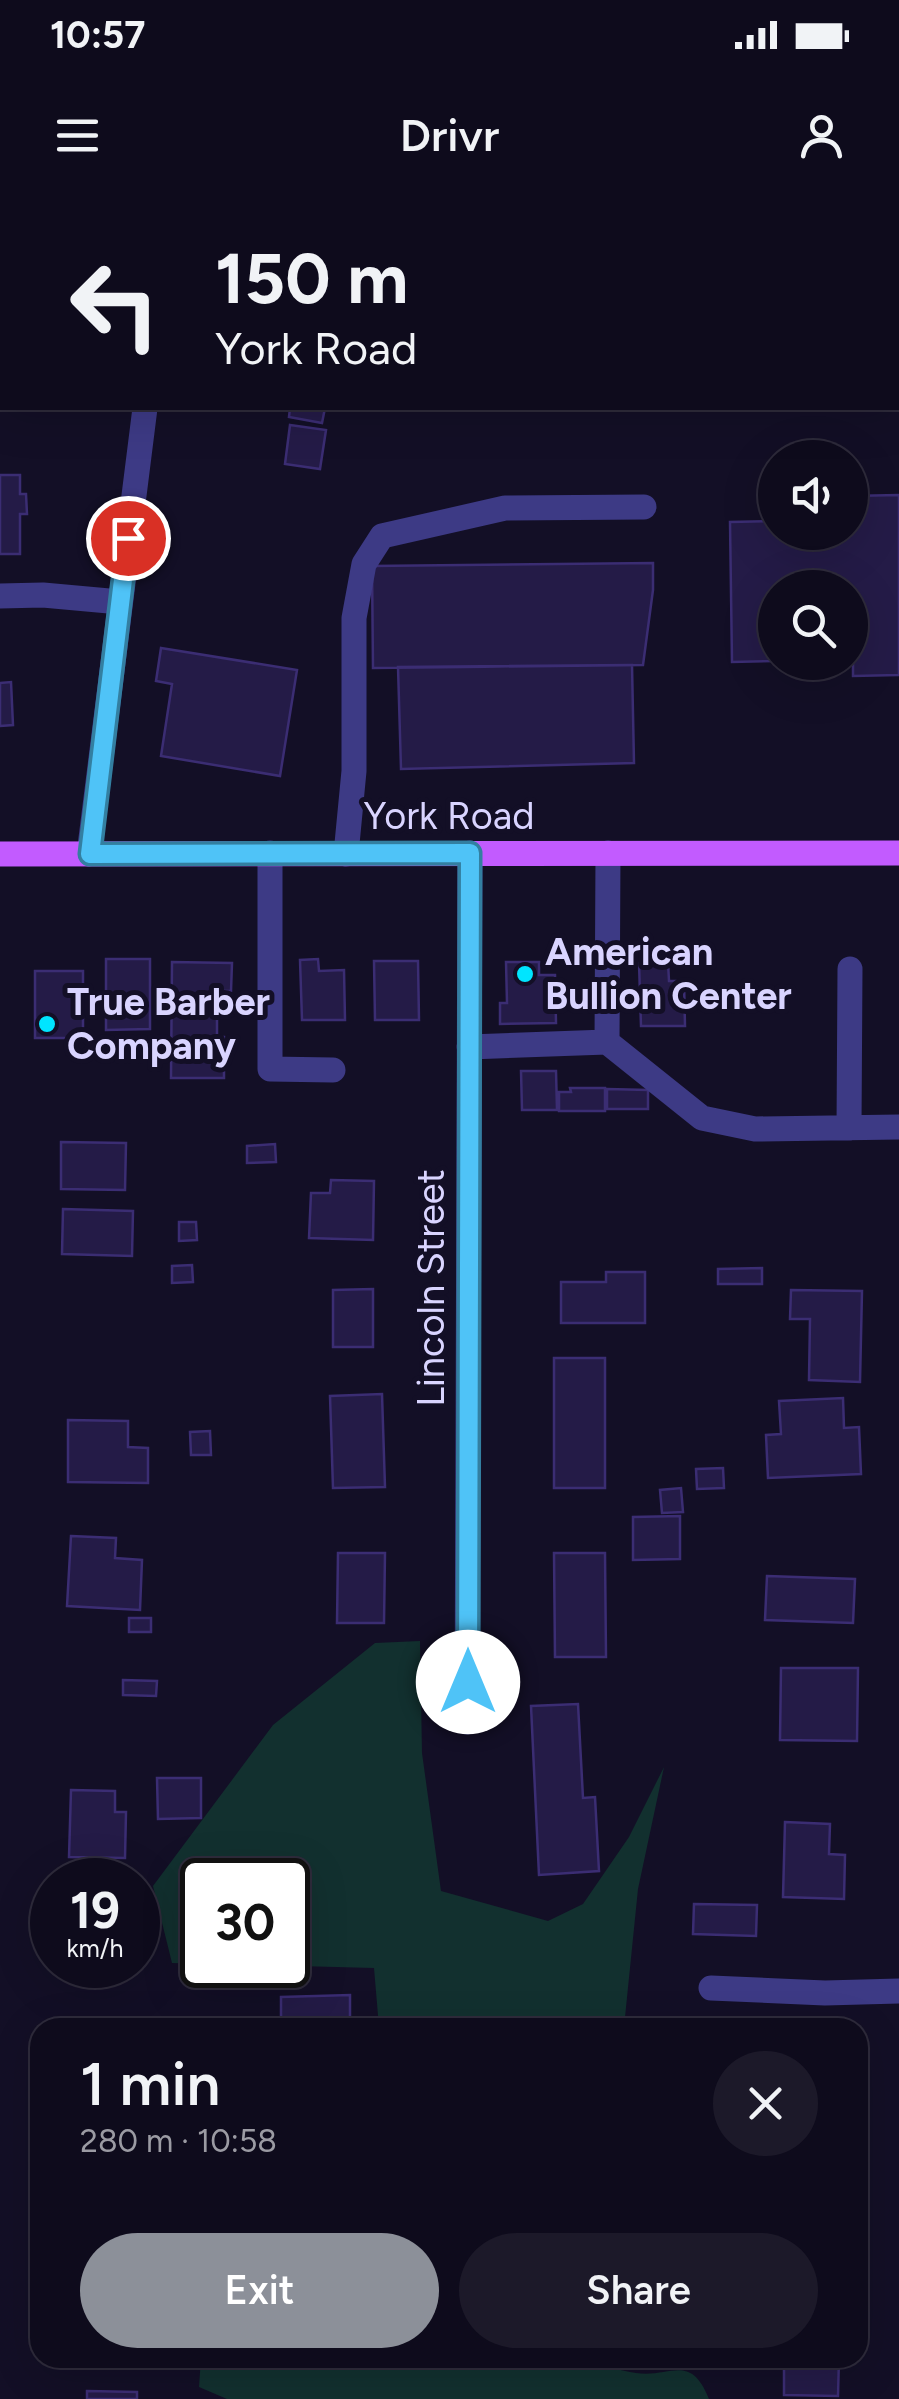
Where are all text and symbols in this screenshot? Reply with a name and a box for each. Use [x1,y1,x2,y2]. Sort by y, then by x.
text: 10:57 [50,12,145,58]
icon: menu [50,108,105,163]
text: Drivr [400,108,499,162]
icon: person [794,108,849,163]
text: 150 m [215,236,408,321]
icon: left [50,240,180,370]
text: York Road [215,321,417,375]
map controls [758,440,868,680]
button: sound [758,440,868,550]
pin [86,496,171,581]
icon: arrive [101,511,156,566]
button: search [758,570,868,680]
street label: York Road [364,793,534,839]
place label: American Bullion Center [545,929,792,1019]
marker: American Bullion Center [514,963,536,985]
place label: True Barber Company [67,979,270,1069]
marker: True Barber Company [36,1013,58,1035]
street label: Lincoln Street [408,1169,454,1407]
position arrow [416,1630,520,1734]
speed limit sign: 30 [180,1858,310,1988]
text: 19 [70,1880,120,1941]
text: km/h [66,1933,124,1963]
text: 1 min [80,2048,220,2120]
button: close [713,2051,818,2156]
text: 280 m · 10:58 [80,2122,277,2160]
button: Exit [80,2233,439,2348]
button: Share [459,2233,818,2348]

